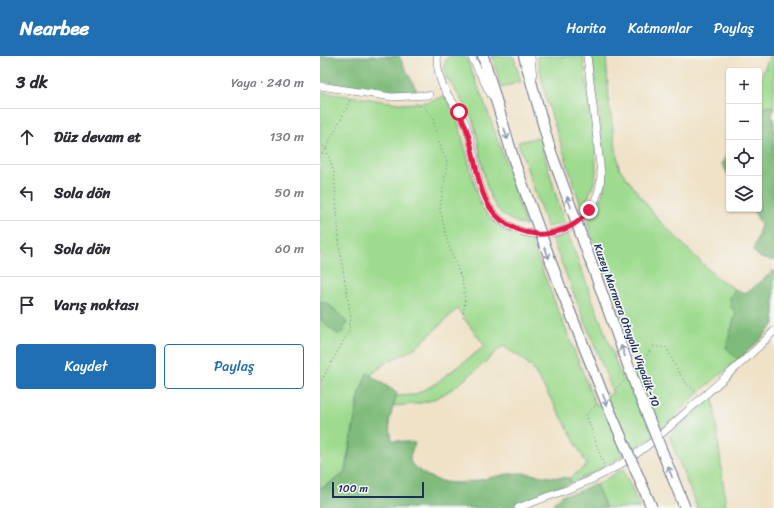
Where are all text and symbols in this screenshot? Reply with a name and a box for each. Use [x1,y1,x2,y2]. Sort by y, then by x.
text: Nearbee [20,12,89,45]
text: Harita [566,16,606,41]
text: Katmanlar [628,16,692,41]
text: Paylaş [714,16,754,41]
text: 3 dk [16,67,48,97]
map controls [726,68,762,212]
button: + [726,68,762,104]
text: Yaya · 240 m [231,71,304,94]
route start [450,103,468,121]
button: − [726,104,762,140]
text: Düz devam et [54,124,141,150]
text: 130 m [270,125,304,148]
icon: ahead [16,126,38,148]
one-way arrow [503,127,510,140]
button: locate [726,140,762,176]
button: layers [726,176,762,212]
text: Sola dön [54,180,110,206]
text: 50 m [274,181,304,204]
icon: left [16,182,38,204]
one-way arrow [564,197,572,209]
route end [580,201,598,219]
text: Sola dön [54,236,110,262]
text: 60 m [275,237,304,260]
icon: left [16,238,38,260]
street label: Kuzey Marmara Otoyolu Viyadük-10 [588,241,665,410]
one-way arrow [544,247,552,259]
text: Varış noktası [54,292,139,318]
icon: arrive [16,294,38,316]
button: Kaydet [16,344,156,389]
button: Paylaş [164,344,304,389]
one-way arrow [618,345,626,357]
one-way arrow [602,394,610,406]
one-way arrow [666,466,674,478]
text: 100 m [338,479,368,498]
scale bar [332,480,424,499]

